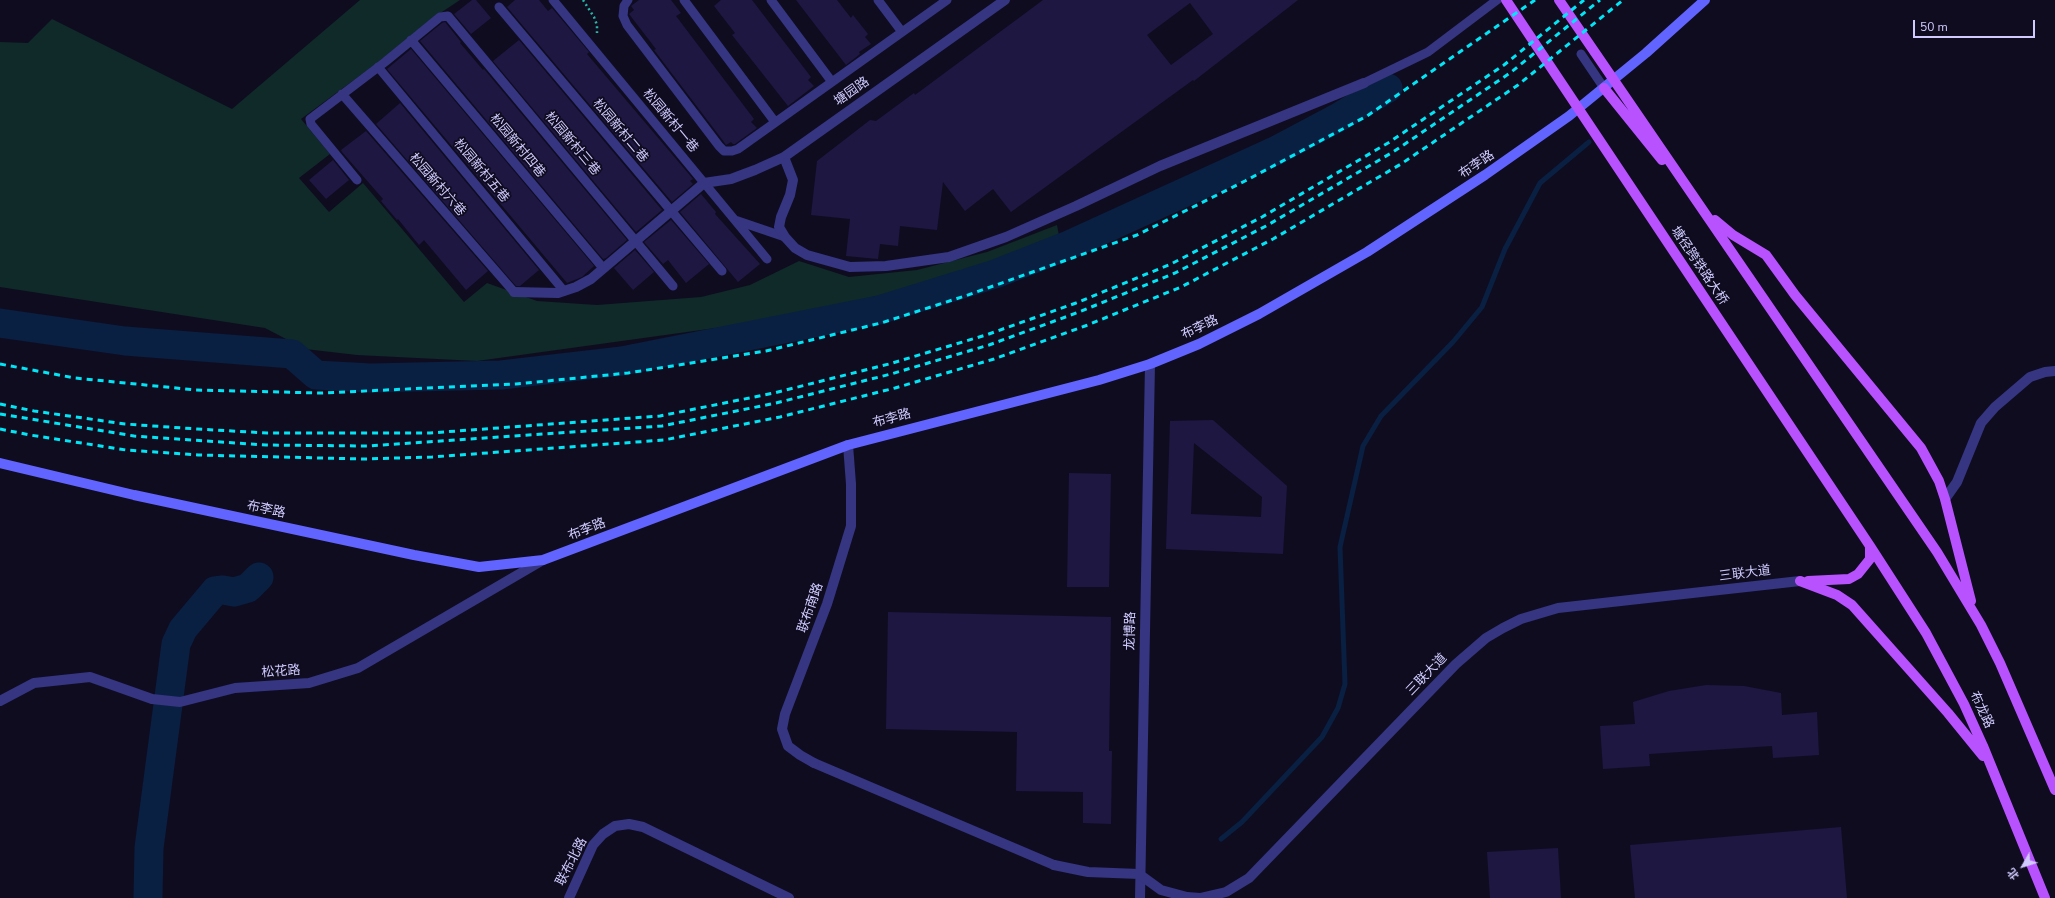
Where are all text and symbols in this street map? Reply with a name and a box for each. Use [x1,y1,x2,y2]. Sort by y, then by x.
scale bar [1915,12,2037,38]
text: 50 m [1920,19,1948,35]
street label: 塘园路 [832,74,872,110]
street label: 松园新村一巷 [639,86,701,156]
street label: 松园新村二巷 [589,96,651,166]
street label: 松园新村三巷 [541,109,603,179]
street label: 松园新村四巷 [486,111,548,181]
street label: 松园新村五巷 [450,136,512,206]
street label: 布李路 [1456,148,1498,182]
street label: 松园新村六巷 [406,150,468,220]
street label: 塘径跨铁路大桥 [1667,224,1731,308]
street label: 布李路 [1179,313,1221,343]
street label: 布李路 [871,406,913,432]
street label: 布李路 [245,498,287,522]
street label: 布李路 [566,516,608,544]
street label: 三联大道 [1718,563,1772,585]
street label: 联布南路 [795,581,827,635]
street label: 龙博路 [1123,611,1139,651]
street label: 三联大道 [1403,651,1451,699]
street label: 松花路 [261,663,301,681]
street label: 布龙路 [1966,689,1996,731]
street label: 联布北路 [553,835,591,889]
north arrow [2003,846,2043,886]
text: 北 [2004,865,2023,883]

